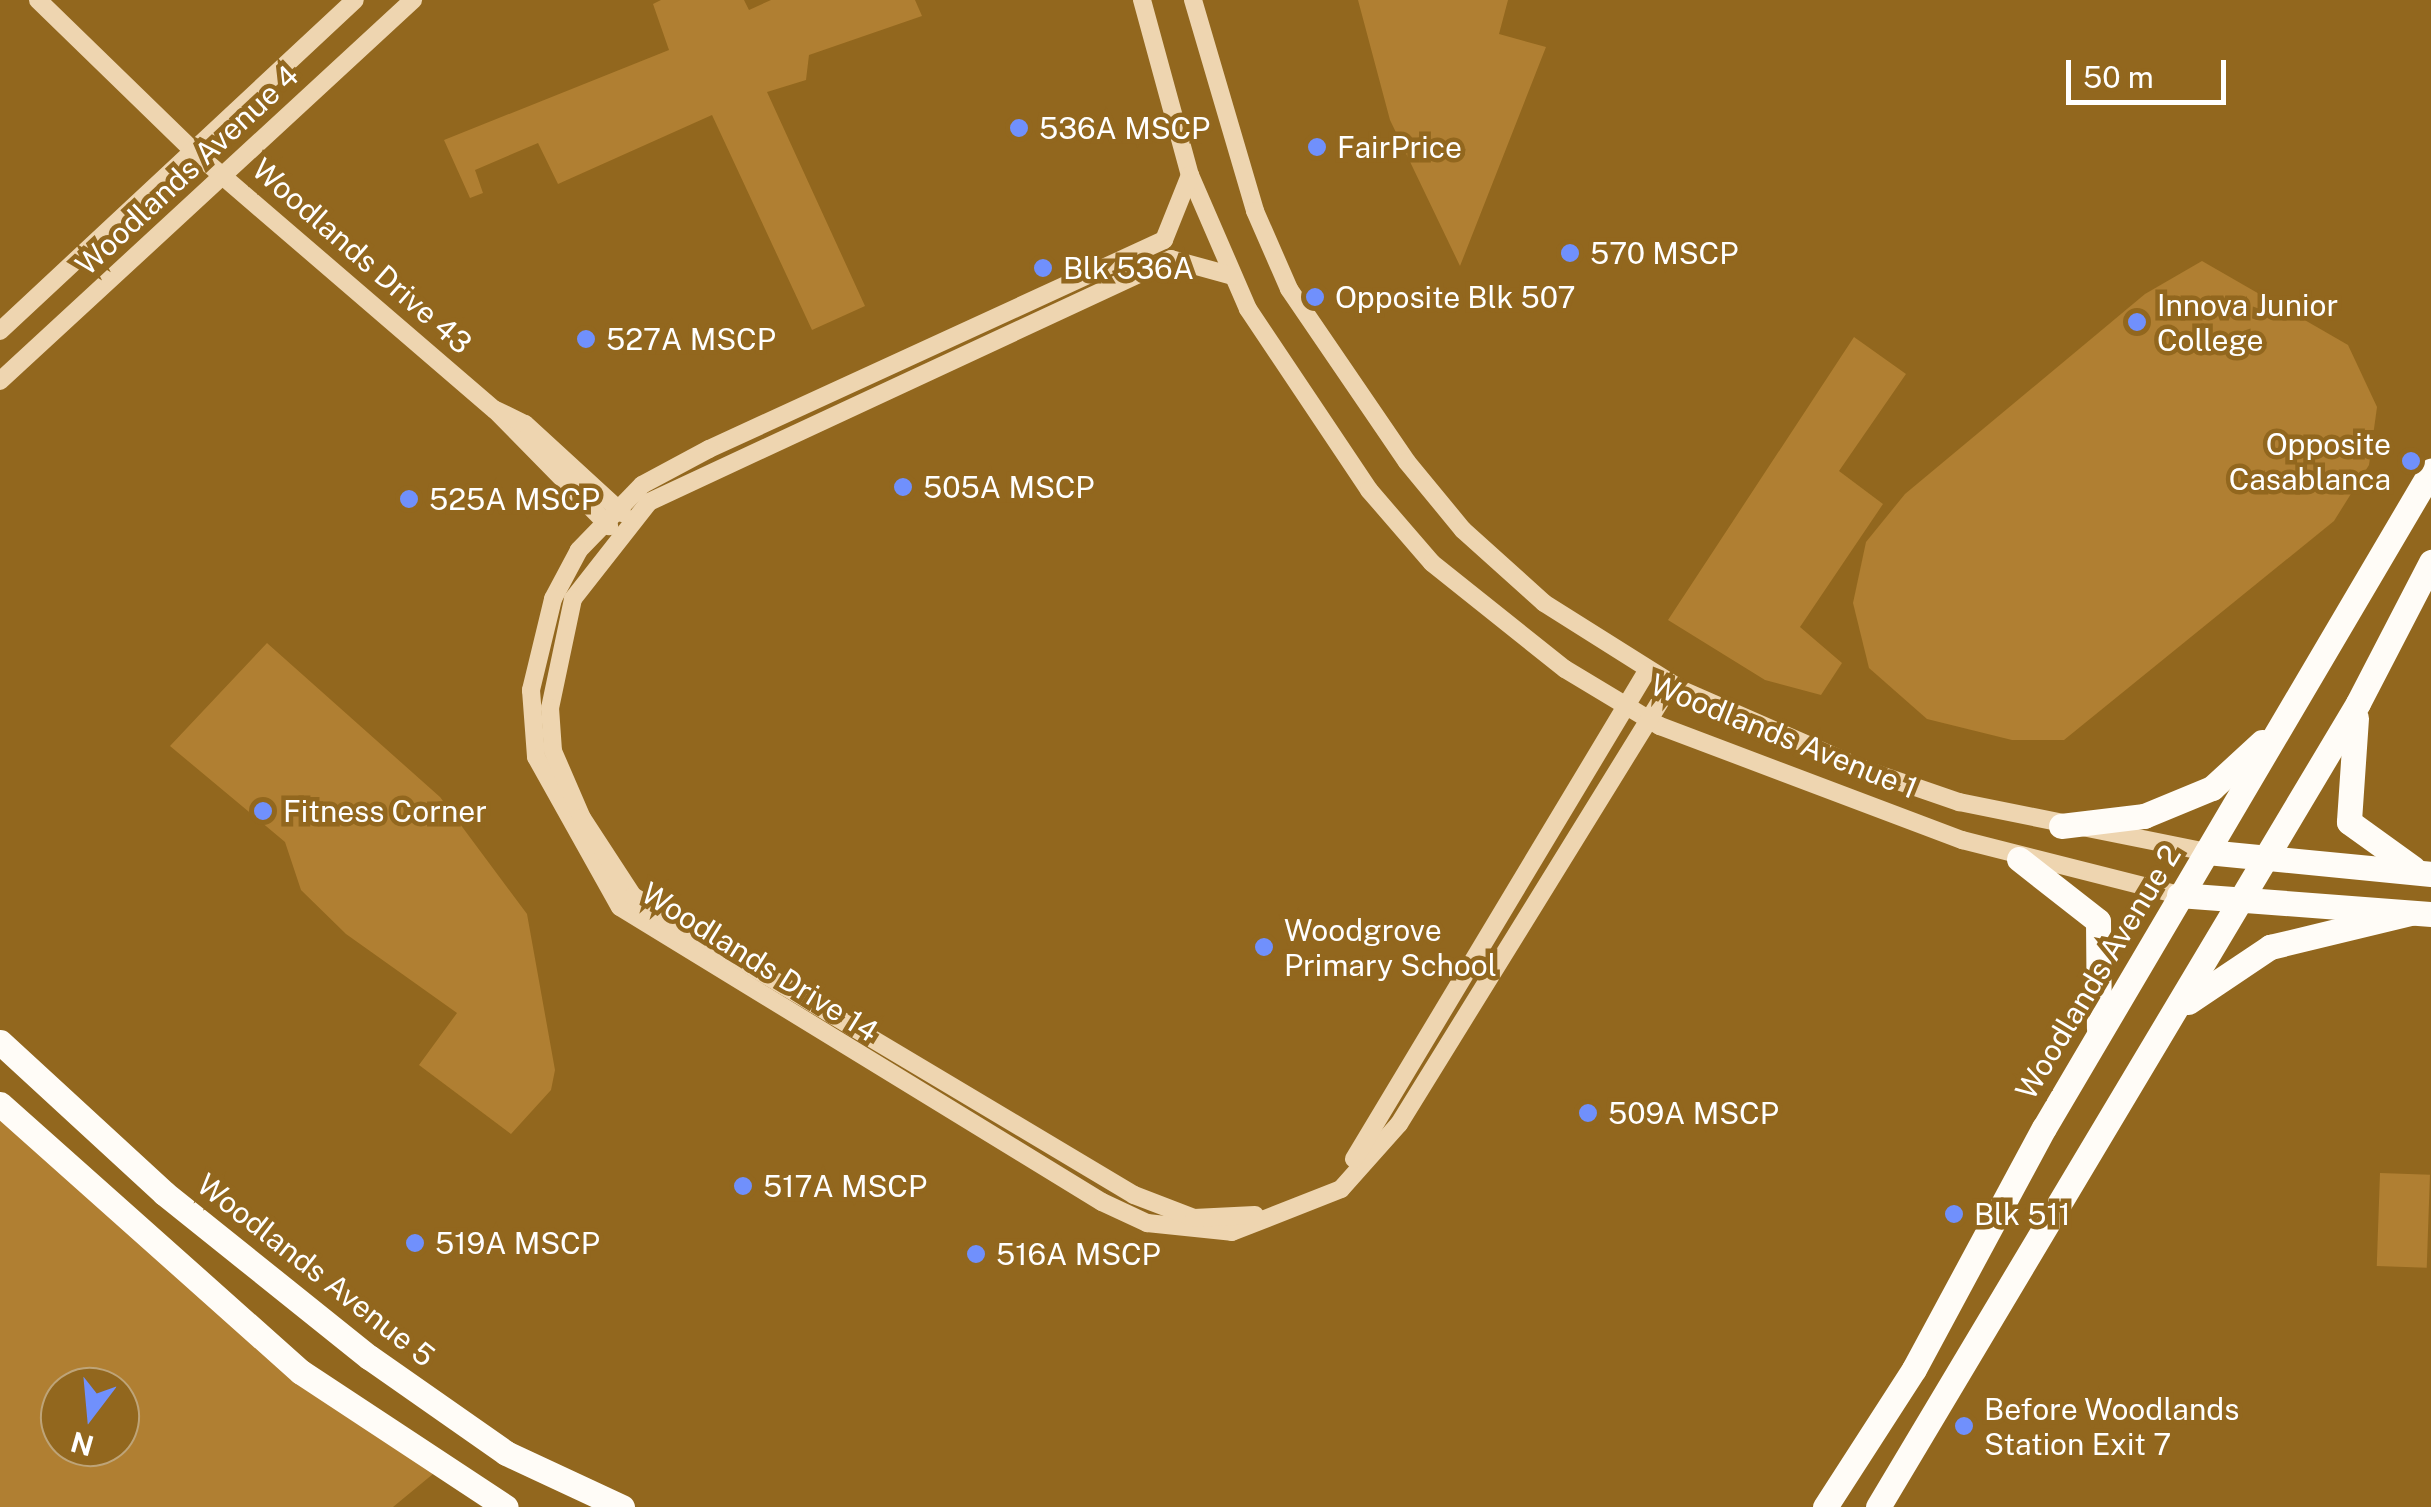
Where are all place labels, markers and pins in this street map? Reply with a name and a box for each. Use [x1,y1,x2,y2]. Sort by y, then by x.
place label: 536A MSCP [1039,110,1210,146]
marker: 536A MSCP [1008,117,1030,139]
place label: FairPrice [1337,129,1462,165]
marker: FairPrice [1306,136,1328,158]
place label: 570 MSCP [1590,235,1738,271]
marker: 570 MSCP [1559,242,1581,264]
place label: Blk 536A [1063,250,1194,286]
marker: Blk 536A [1032,257,1054,279]
place label: Opposite Blk 507 [1335,279,1576,315]
marker: Opposite Blk 507 [1304,286,1326,308]
place label: Innova Junior College [2157,287,2338,358]
marker: Innova Junior College [2126,311,2148,333]
place label: 527A MSCP [606,321,776,357]
marker: 527A MSCP [575,328,597,350]
place label: Opposite Casablanca [2229,426,2391,496]
marker: Opposite Casablanca [2400,450,2422,472]
place label: 505A MSCP [923,469,1094,505]
marker: 505A MSCP [892,476,914,498]
place label: 525A MSCP [429,481,600,517]
marker: 525A MSCP [398,488,420,510]
place label: Fitness Corner [283,793,487,829]
marker: Fitness Corner [252,800,274,822]
place label: Woodgrove Primary School [1284,912,1497,982]
marker: Woodgrove Primary School [1253,936,1275,958]
place label: 509A MSCP [1608,1095,1779,1131]
marker: 509A MSCP [1577,1102,1599,1124]
place label: 517A MSCP [763,1168,927,1204]
marker: 517A MSCP [732,1175,754,1197]
place label: Blk 511 [1974,1196,2071,1232]
marker: Blk 511 [1943,1203,1965,1225]
place label: 519A MSCP [435,1225,600,1261]
marker: 519A MSCP [404,1232,426,1254]
place label: 516A MSCP [996,1236,1161,1272]
marker: 516A MSCP [965,1243,987,1265]
place label: Before Woodlands Station Exit 7 [1984,1391,2240,1462]
marker: Before Woodlands Station Exit 7 [1953,1415,1975,1437]

